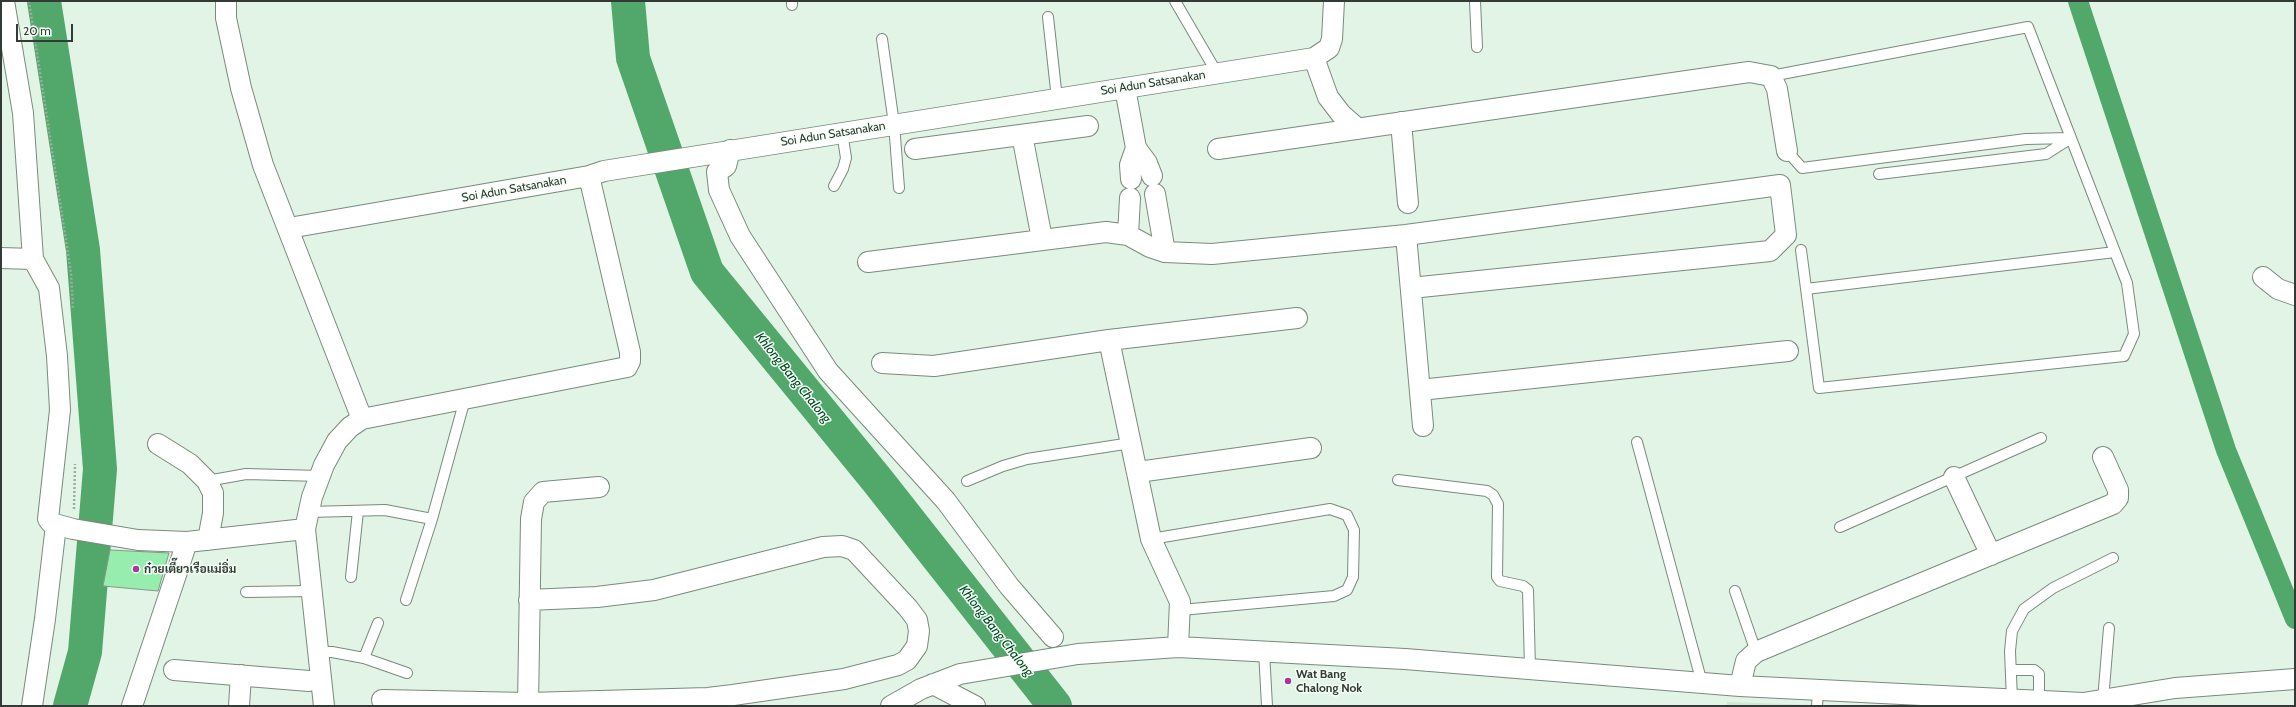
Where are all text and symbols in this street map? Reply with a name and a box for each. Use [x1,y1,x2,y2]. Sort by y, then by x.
scale bar [18,16,75,42]
text: 20 m [23,23,51,38]
street label: Soi Adun Satsanakan [1099,68,1207,98]
street label: Soi Adun Satsanakan [779,119,887,149]
street label: Soi Adun Satsanakan [460,173,568,205]
water label: Khlong Bang Chalong [752,330,834,426]
place label: ก๋วยเตี๊ยวเรือแม่อิ่ม [144,562,236,576]
marker: ก๋วยเตี๊ยวเรือแม่อิ่ม [131,564,141,574]
water label: Khlong Bang Chalong [956,582,1036,680]
place label: Wat Bang Chalong Nok [1296,667,1362,695]
marker: Wat Bang Chalong Nok [1283,676,1293,686]

